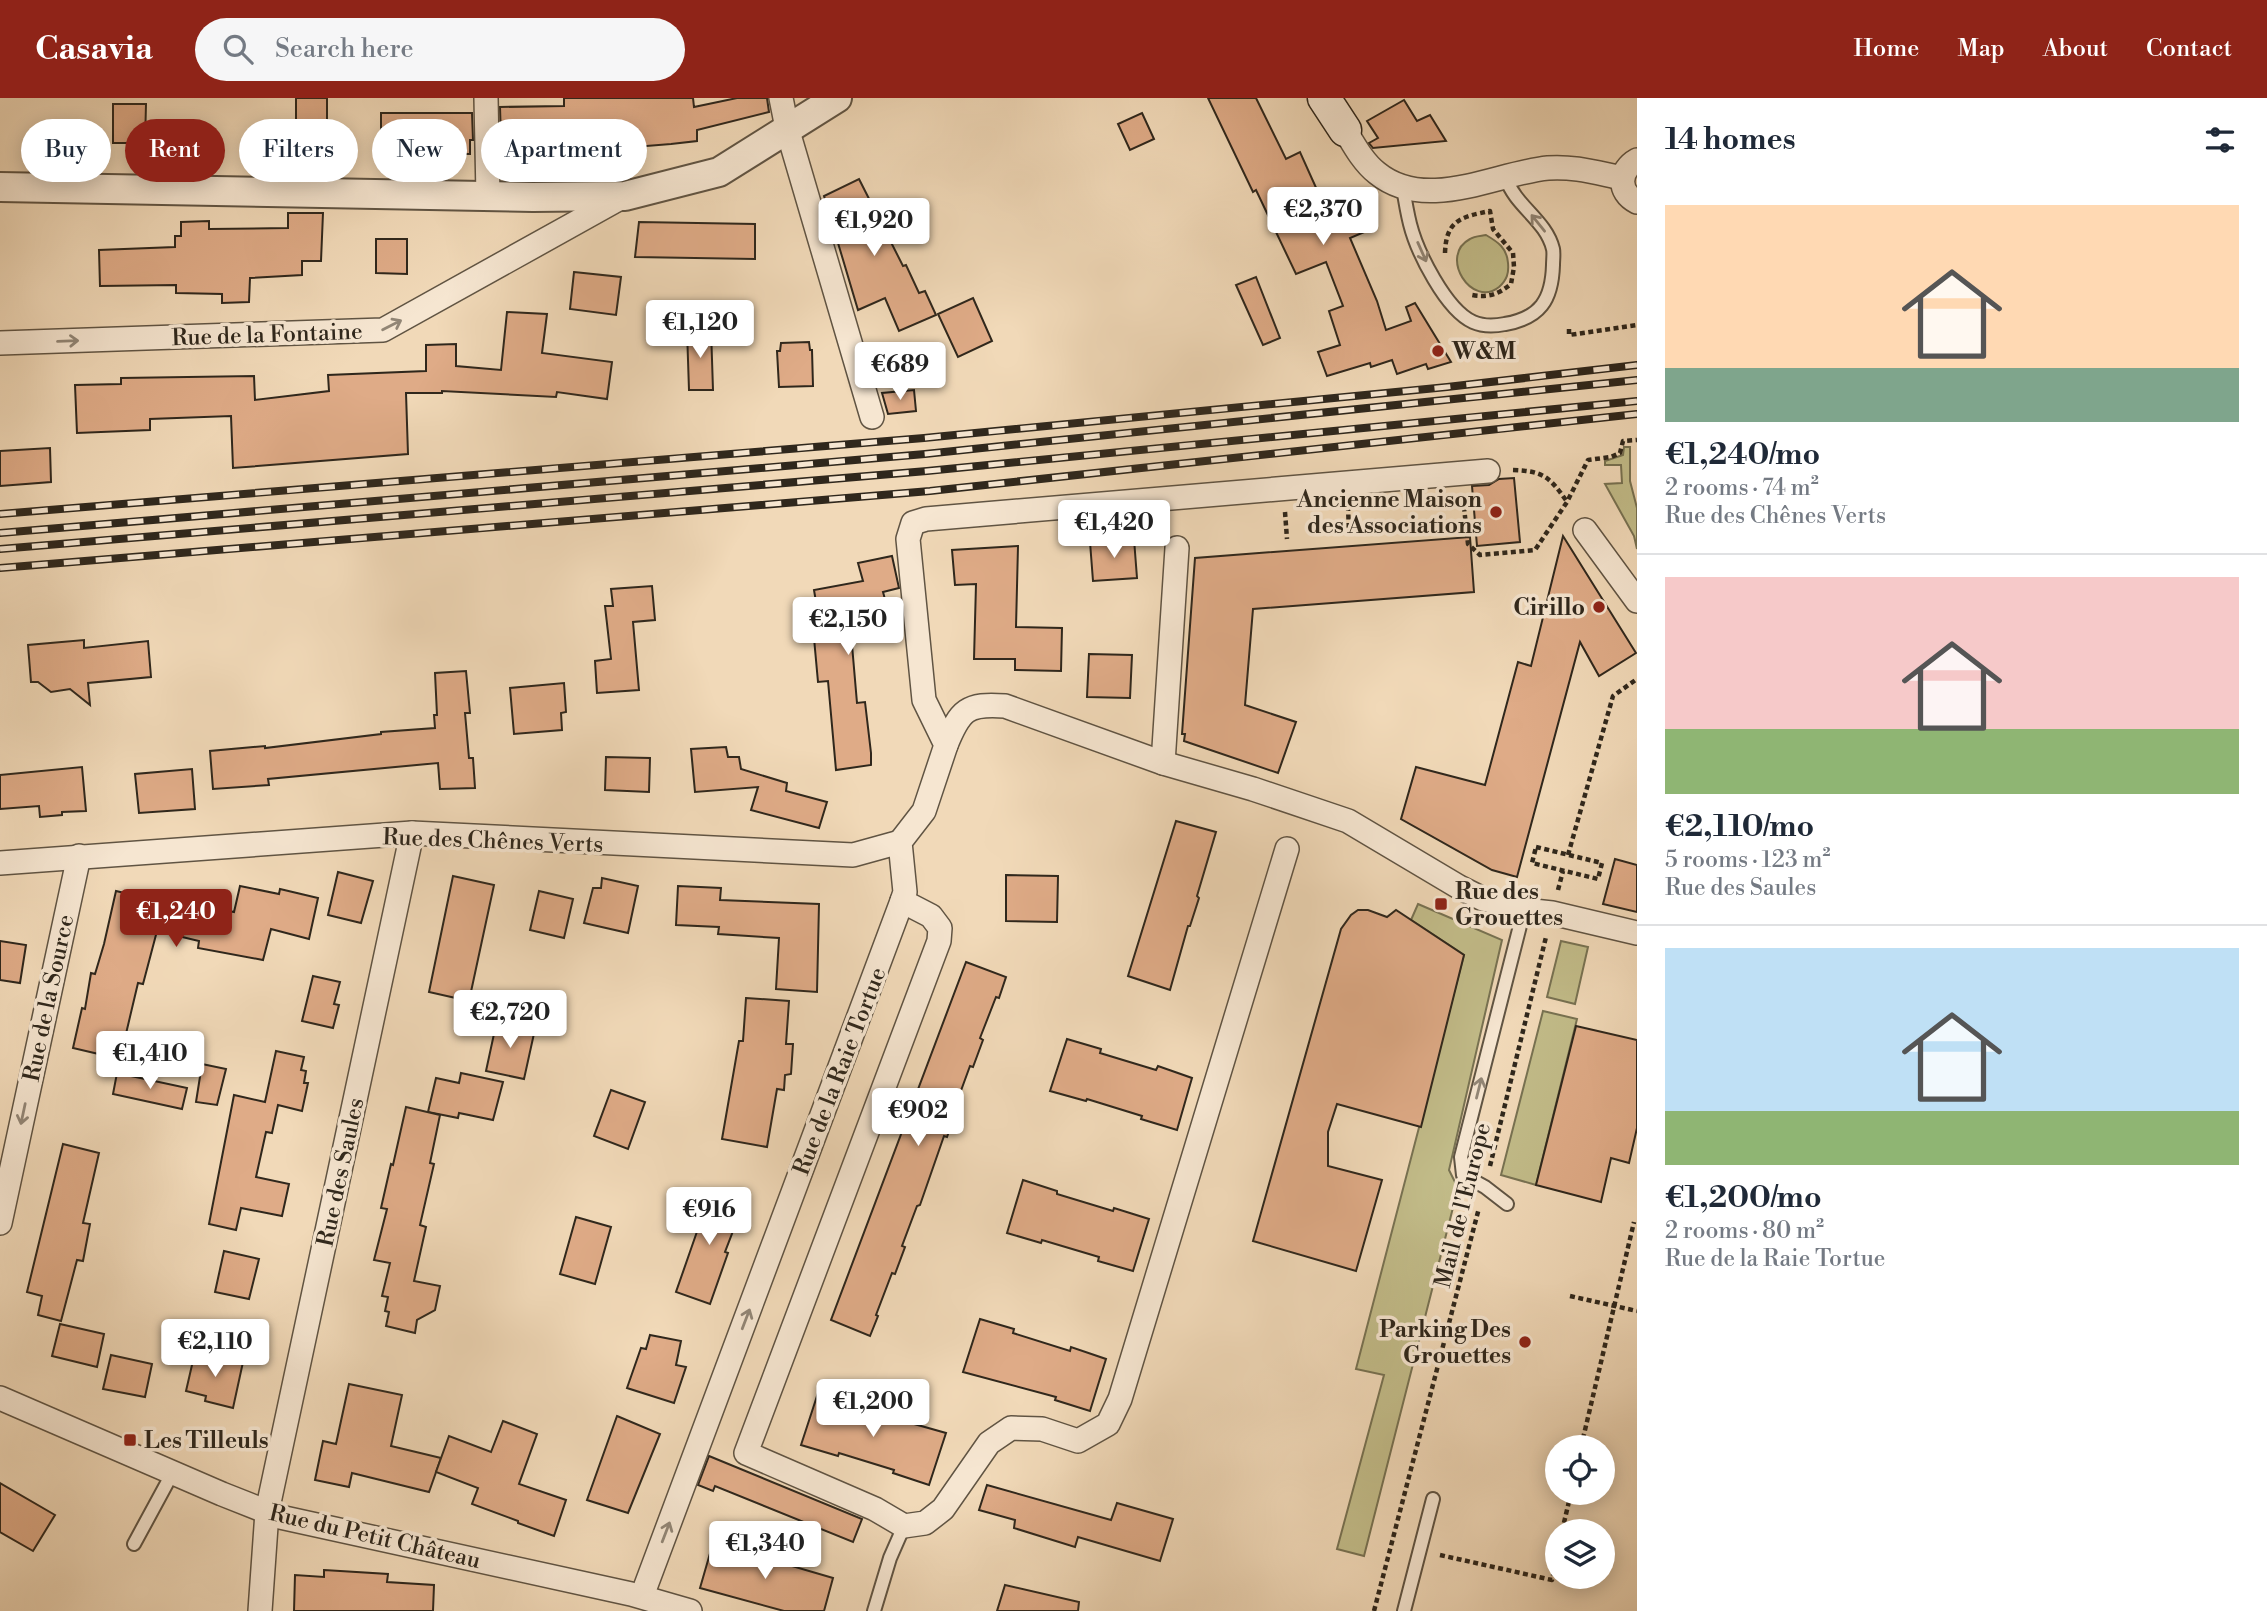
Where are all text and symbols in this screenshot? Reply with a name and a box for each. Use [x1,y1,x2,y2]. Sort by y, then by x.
search box [195,18,685,81]
text: Casavia [35,29,153,70]
icon: search [219,30,257,68]
text: Search here [275,33,414,65]
text: Home [1854,34,1919,64]
text: Map [1957,34,2005,64]
text: About [2043,34,2108,64]
text: Contact [2146,34,2232,64]
chip: Buy [21,119,111,182]
chip: Rent [125,119,225,182]
chip: Filters [239,119,358,182]
chip: New [372,119,467,182]
chip: Apartment [481,119,647,182]
text: 14 homes [1665,121,1796,159]
icon: filters [2201,121,2239,159]
pin: €2,370 [1266,188,1380,247]
text: €2,370 [1283,196,1363,224]
pin: €1,920 [817,198,931,258]
text: €1,920 [835,207,913,235]
one-way arrow [1530,214,1546,232]
one-way arrow [1416,241,1429,263]
icon: home [1889,251,2015,377]
pin: €1,120 [643,300,757,360]
text: €1,120 [662,309,738,337]
one-way arrow [381,317,402,331]
street label: Rue de la Fontaine [171,318,363,352]
one-way arrow [56,334,79,347]
place label: W&M [1451,338,1516,366]
pin: €689 [859,342,941,402]
marker: W&M [1430,343,1446,359]
text: €689 [871,351,929,379]
text: €1,240/mo [1665,436,1820,474]
text: 2 rooms · 74 m² [1665,474,1819,502]
place label: Ancienne Maison des Associations [1296,486,1482,540]
pin: €1,420 [1057,500,1171,560]
text: Rue des Chênes Verts [1665,502,1886,530]
marker: Ancienne Maison des Associations [1488,504,1504,520]
text: €1,420 [1074,509,1154,537]
place label: Cirillo [1513,594,1585,622]
pin: €2,150 [791,598,905,657]
marker: Cirillo [1591,599,1607,615]
text: €2,150 [809,606,887,634]
icon: home [1889,623,2015,749]
text: €2,110/mo [1665,808,1814,846]
street label: Rue des Chênes Verts [382,823,604,859]
text: 5 rooms · 123 m² [1665,846,1831,874]
text: Rue des Saules [1665,874,1816,902]
place label: Rue des Grouettes [1455,878,1563,932]
pin: €1,240 [119,890,233,949]
marker: Rue des Grouettes [1433,896,1449,912]
text: €1,240 [136,898,216,926]
street label: Rue de la Source [18,912,80,1084]
street label: Rue de la Raie Tortue [787,963,893,1179]
pin: €2,720 [453,990,567,1050]
icon: home [1889,994,2015,1120]
text: €2,720 [470,999,550,1027]
pin: €1,410 [93,1032,207,1091]
text: €1,410 [112,1040,188,1068]
one-way arrow [1473,1077,1486,1100]
pin: €902 [877,1088,959,1148]
street label: Rue des Saules [312,1095,370,1249]
text: €902 [888,1097,948,1125]
one-way arrow [16,1102,30,1125]
street label: Mail de l'Europe [1429,1120,1497,1291]
text: €1,200/mo [1665,1179,1822,1217]
pin: €916 [668,1188,750,1247]
text: €916 [682,1196,736,1224]
text: 2 rooms · 80 m² [1665,1217,1824,1245]
text: Rue de la Raie Tortue [1665,1245,1885,1273]
one-way arrow [741,1309,753,1331]
place label: Parking Des Grouettes [1379,1316,1511,1370]
pin: €2,110 [158,1320,272,1379]
text: €2,110 [177,1328,253,1356]
marker: Parking Des Grouettes [1517,1334,1533,1350]
pin: €1,200 [816,1380,930,1439]
text: €1,200 [832,1388,914,1416]
place label: Les Tilleuls [144,1427,269,1455]
marker: Les Tilleuls [122,1432,138,1448]
map controls [1545,1435,1615,1589]
button: locate [1545,1435,1615,1505]
street label: Rue du Petit Château [266,1499,483,1575]
button: layers [1545,1519,1615,1589]
one-way arrow [661,1522,673,1544]
pin: €1,340 [708,1522,822,1581]
text: €1,340 [725,1530,805,1558]

